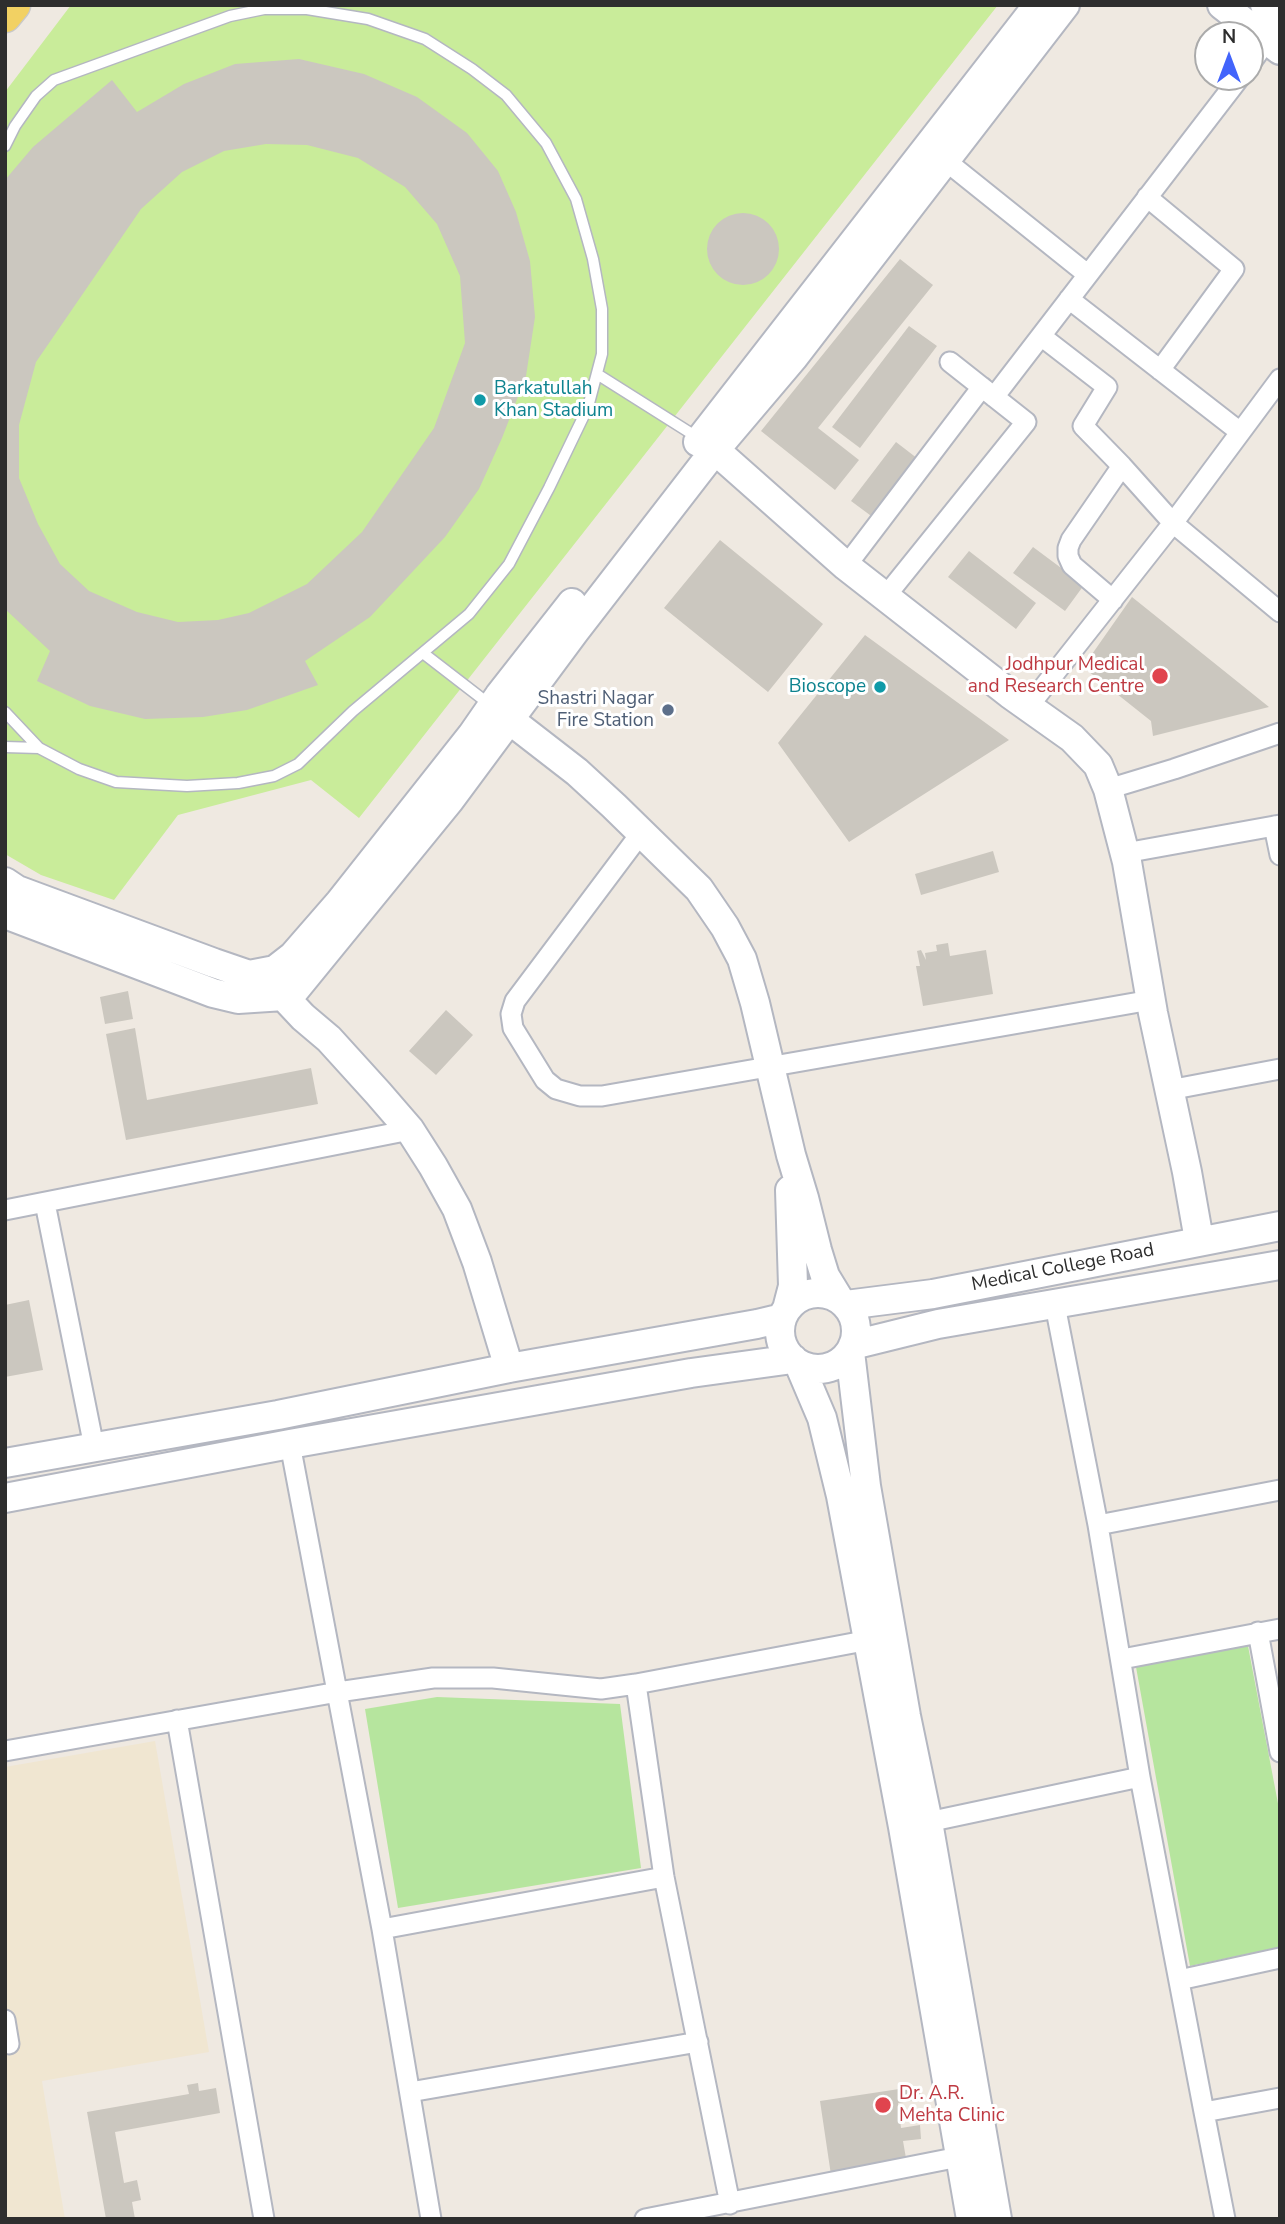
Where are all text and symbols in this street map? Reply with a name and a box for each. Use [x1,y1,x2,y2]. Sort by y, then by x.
north arrow [1194,21,1264,91]
text: N [1222,24,1236,50]
place label: Barkatullah Khan Stadium [494,378,613,422]
marker: Barkatullah Khan Stadium [472,392,488,408]
place label: Jodhpur Medical and Research Centre [968,654,1144,698]
marker: Jodhpur Medical and Research Centre [1150,666,1170,686]
place label: Bioscope [789,676,866,698]
marker: Bioscope [872,679,888,695]
place label: Shastri Nagar Fire Station [538,688,654,732]
marker: Shastri Nagar Fire Station [660,702,676,718]
street label: Medical College Road [970,1239,1156,1297]
place label: Dr. A.R. Mehta Clinic [899,2083,1005,2127]
marker: Dr. A.R. Mehta Clinic [873,2095,893,2115]

